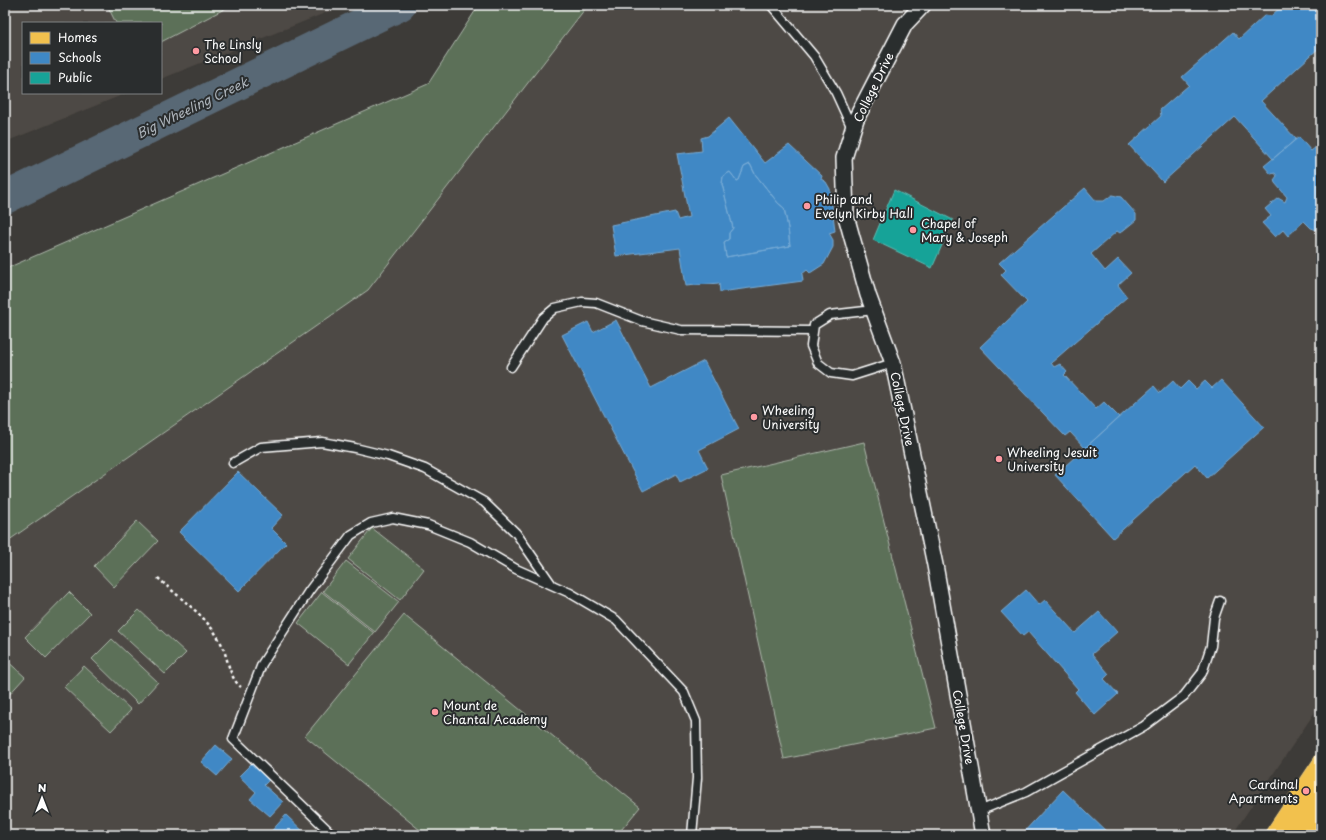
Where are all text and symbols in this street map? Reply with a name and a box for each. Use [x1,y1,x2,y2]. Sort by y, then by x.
legend [22,22,162,94]
text: Homes [58,28,97,46]
place label: The Linsly School [204,35,262,67]
marker: The Linsly School [191,46,201,56]
text: Schools [58,48,102,66]
street label: College Drive [848,49,898,125]
text: Public [58,68,92,86]
water label: Big Wheeling Creek [133,71,252,142]
place label: Philip and Evelyn Kirby Hall [815,190,913,222]
marker: Philip and Evelyn Kirby Hall [802,201,812,211]
place label: Chapel of Mary & Joseph [921,214,1008,246]
marker: Chapel of Mary & Joseph [908,225,918,235]
street label: College Drive [886,370,920,448]
place label: Wheeling University [762,401,820,433]
marker: Wheeling University [749,412,759,422]
place label: Wheeling Jesuit University [1007,443,1097,475]
marker: Wheeling Jesuit University [994,454,1004,464]
street label: College Drive [949,688,980,766]
place label: Mount de Chantal Academy [443,696,547,728]
marker: Mount de Chantal Academy [430,707,440,717]
place label: Cardinal Apartments [1229,775,1298,807]
north arrow [22,778,62,818]
text: N [38,779,47,796]
marker: Cardinal Apartments [1301,786,1311,796]

